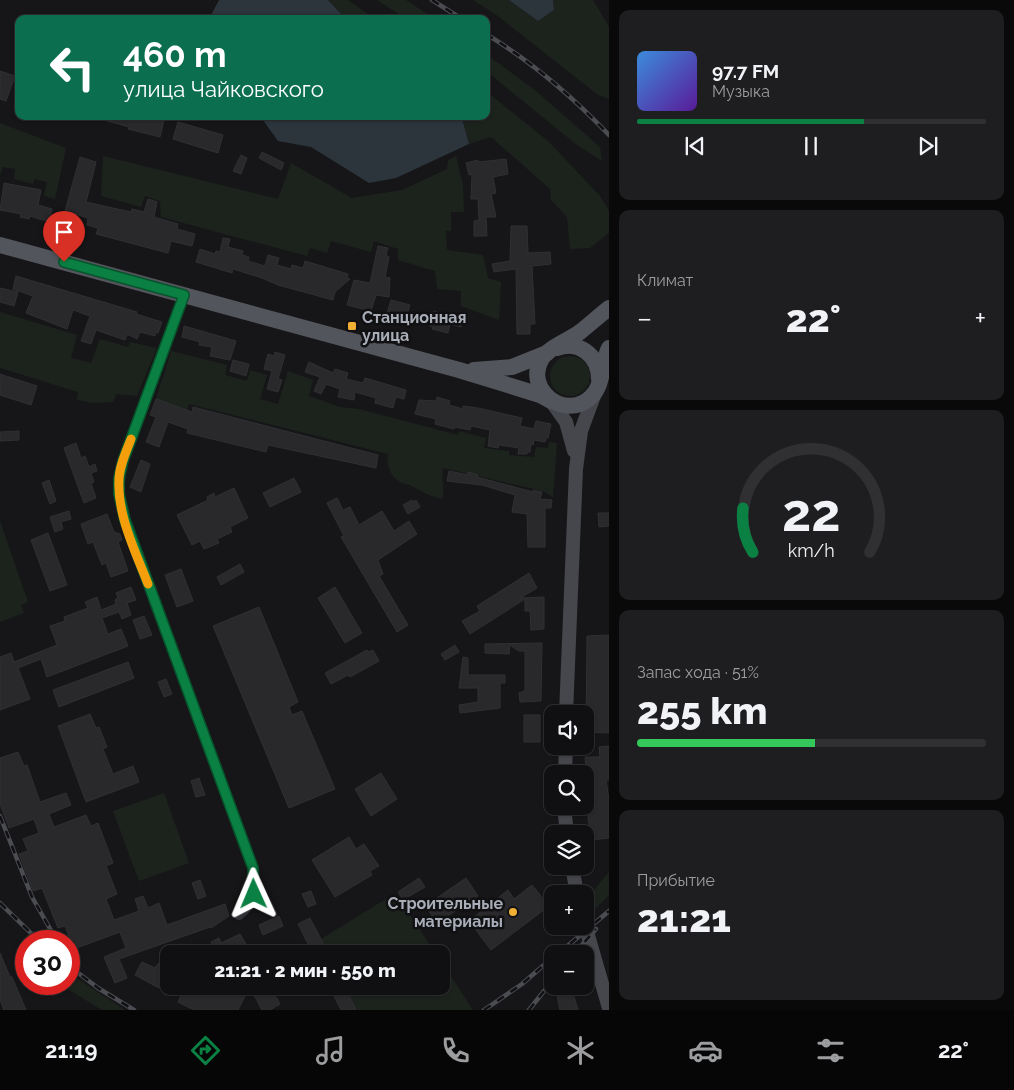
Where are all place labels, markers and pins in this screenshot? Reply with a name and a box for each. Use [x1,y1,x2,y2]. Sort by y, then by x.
pin [43,211,85,262]
place label: Станционная улица [362,308,467,345]
marker: Станционная улица [346,320,358,332]
place label: Строительные материалы [387,894,503,931]
marker: Строительные материалы [507,906,519,918]

